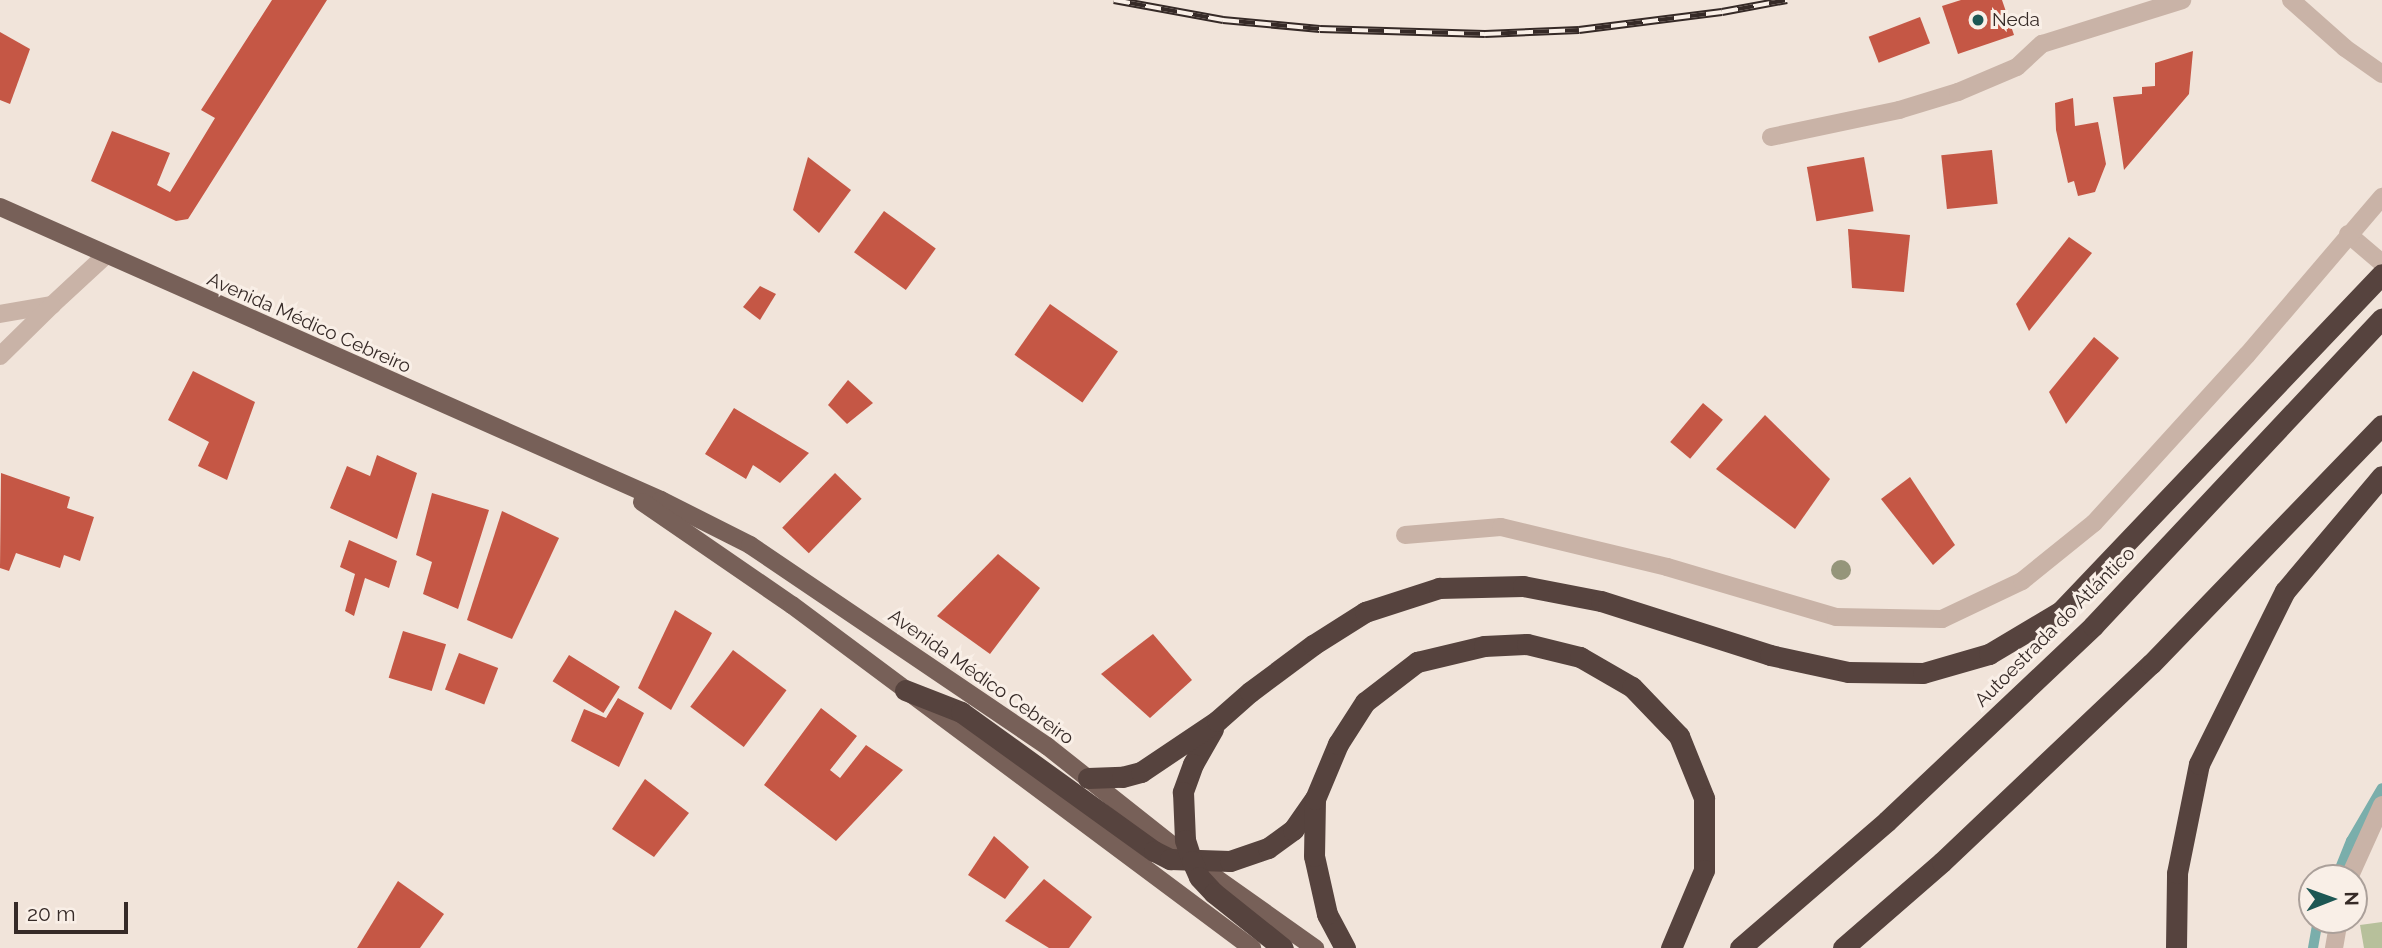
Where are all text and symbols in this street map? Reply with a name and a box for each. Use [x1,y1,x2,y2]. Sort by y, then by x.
place label: Neda [1992,9,2040,31]
marker: Neda [1970,12,1986,28]
street label: Avenida Médico Cebreiro [204,268,414,378]
street label: Autoestrada do Atlántico [1970,542,2140,712]
street label: Avenida Médico Cebreiro [884,604,1078,750]
north arrow [2298,864,2368,934]
scale bar [18,888,131,932]
text: N [2341,891,2363,906]
text: 20 m [27,901,75,926]

